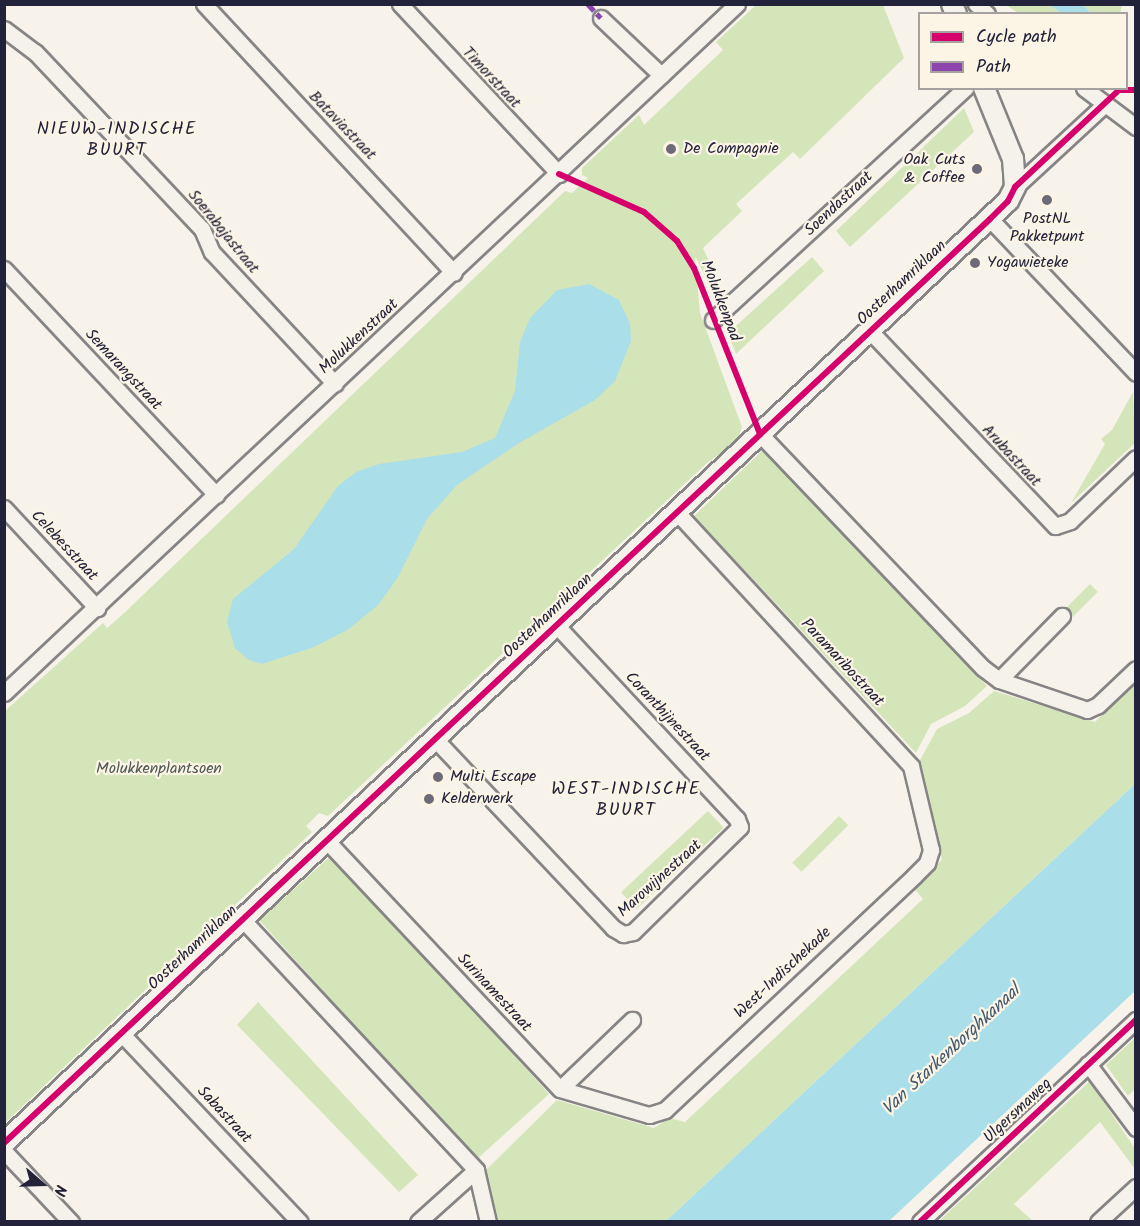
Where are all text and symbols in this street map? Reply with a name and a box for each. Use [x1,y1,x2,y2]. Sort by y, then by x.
legend [918,12,1128,90]
text: Cycle path [976,23,1057,52]
street label: Timorstraat [458,43,524,113]
text: Path [976,53,1011,82]
street label: Bataviastraat [304,87,380,165]
district label: NIEUW-INDISCHE BUURT [37,120,197,162]
place label: De Compagnie [683,139,779,159]
marker: De Compagnie [664,142,678,156]
place label: Oak Cuts & Coffee [903,150,965,188]
marker: Oak Cuts & Coffee [970,162,984,176]
street label: Soendastraat [801,167,877,241]
street label: Soerabajastraat [183,186,263,278]
marker: PostNL Pakketpunt [1040,193,1054,207]
place label: PostNL Pakketpunt [1010,209,1084,247]
street label: Oosterhamriklaan [853,237,951,329]
place label: Yogawieteke [987,253,1068,273]
marker: Yogawieteke [968,256,982,270]
street label: Molukkenpad [696,258,744,344]
street label: Molukkenstraat [315,295,403,379]
street label: Semarangstraat [80,325,166,415]
street label: Arubastraat [977,421,1045,491]
street label: Celebesstraat [26,507,102,585]
street label: Oosterhamriklaan [499,570,597,662]
street label: Paramaribostraat [796,615,888,711]
street label: Coranthijnestraat [620,668,714,766]
park label: Molukkenplantsoen [96,759,222,779]
place label: Multi Escape [450,767,536,787]
marker: Multi Escape [431,770,445,784]
district label: WEST-INDISCHE BUURT [551,780,701,822]
place label: Kelderwerk [441,789,513,809]
marker: Kelderwerk [422,792,436,806]
street label: Marowijnestraat [614,836,706,922]
street label: Oosterhamriklaan [144,902,242,994]
street label: West-Indischekade [731,923,835,1023]
street label: Surinamestraat [453,950,535,1036]
water label: Van Starkenborghkanaal [878,981,1026,1121]
street label: Ulgersmaweg [980,1075,1056,1147]
street label: Sabastraat [193,1082,255,1148]
north arrow [12,1154,72,1214]
text: N [46,1181,73,1199]

